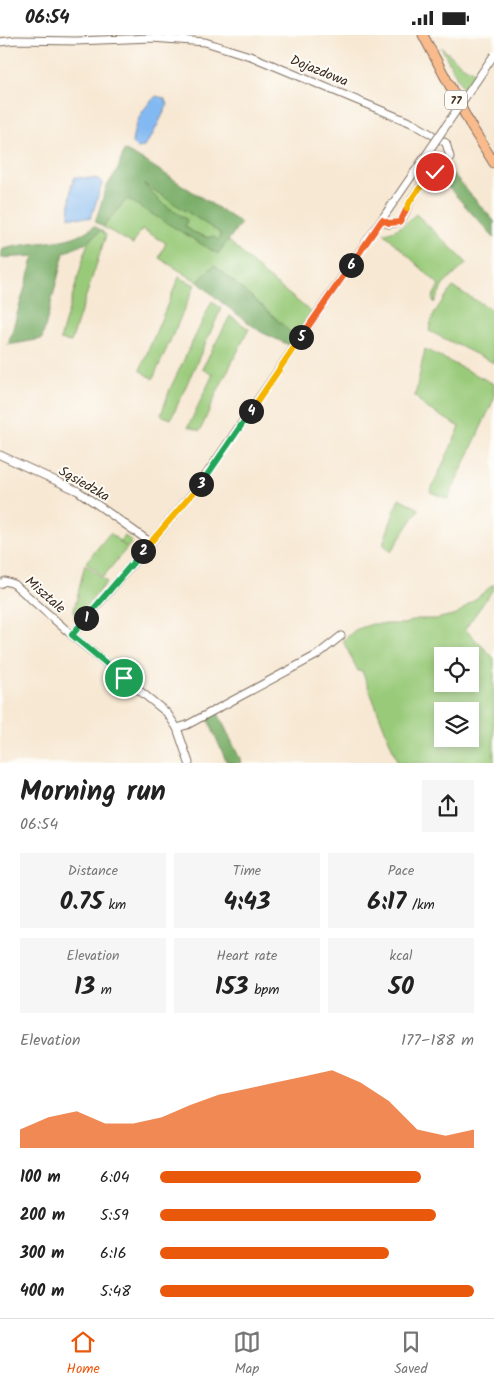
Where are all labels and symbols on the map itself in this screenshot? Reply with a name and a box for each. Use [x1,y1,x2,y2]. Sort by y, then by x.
street label: Dojazdowa [287,49,351,93]
road number: 77 [445,91,467,109]
pin [414,151,456,193]
pin: 6 [338,253,364,277]
pin: 5 [288,325,314,349]
pin: 4 [238,399,264,423]
street label: Sąsiedzka [54,460,114,508]
pin: 3 [188,471,214,497]
pin: 2 [130,539,156,563]
street label: Misztale [20,571,71,620]
pin: 1 [74,605,98,631]
pin [103,657,145,699]

